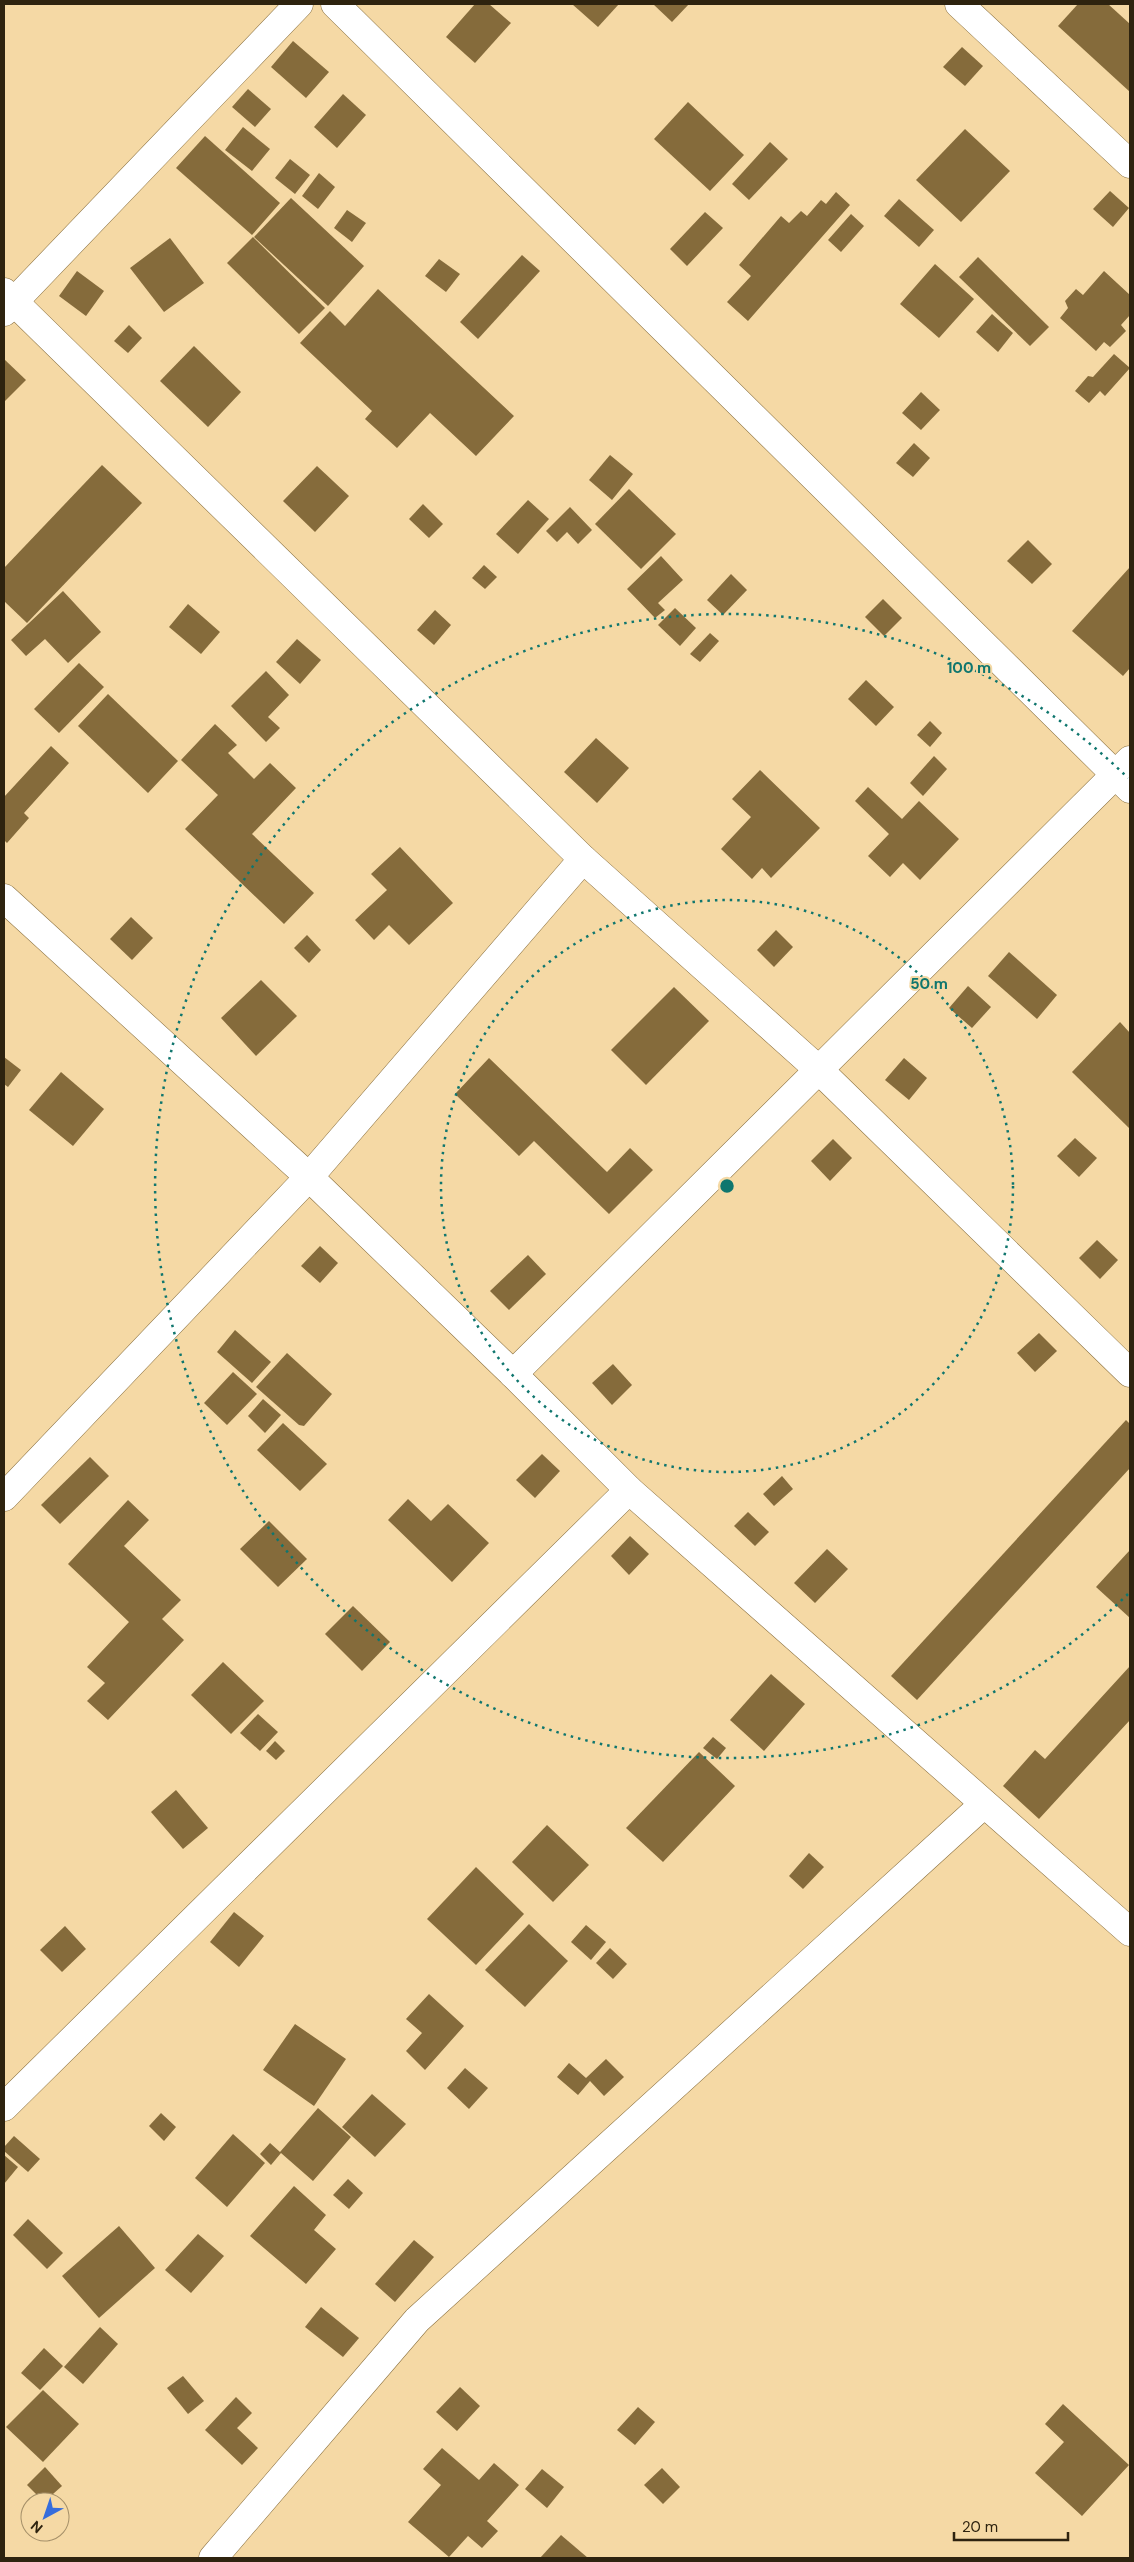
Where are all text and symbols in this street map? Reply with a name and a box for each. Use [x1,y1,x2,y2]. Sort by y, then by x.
text: 100 m [947,658,991,678]
text: 50 m [910,974,948,994]
centre of rings [718,1177,736,1195]
north arrow [20,2492,70,2542]
scale bar [954,2510,1068,2542]
text: N [27,2517,46,2537]
text: 20 m [962,2517,998,2537]

